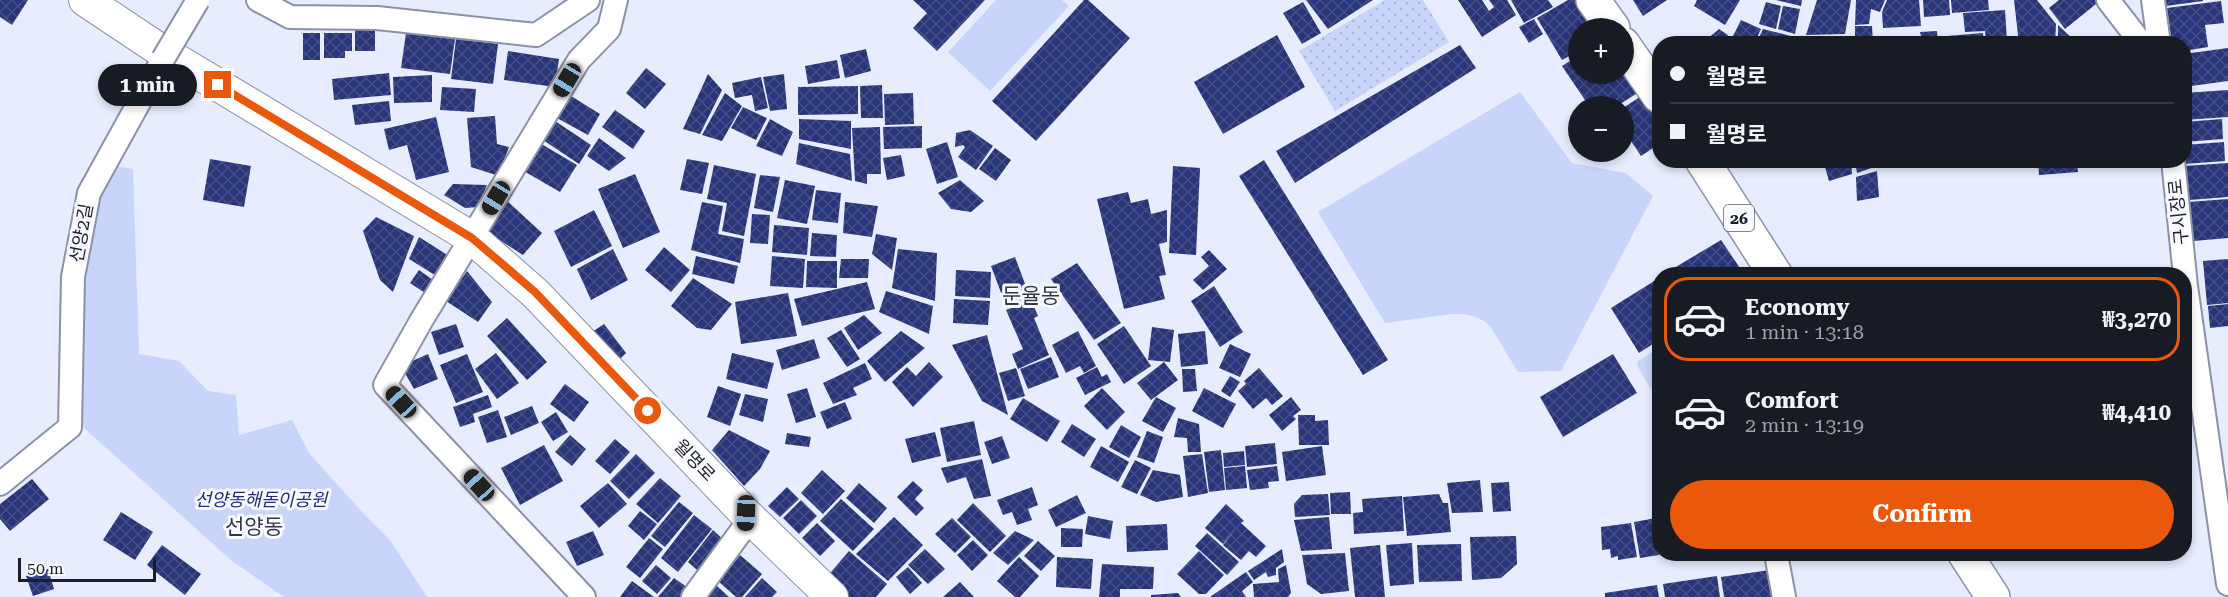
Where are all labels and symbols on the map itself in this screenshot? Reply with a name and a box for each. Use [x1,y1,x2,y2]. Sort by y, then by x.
car [550,60,584,100]
callout: 1 min [98,64,197,106]
route end [204,71,231,98]
car [479,178,513,218]
street label: 구시장로 [2164,178,2192,246]
street label: 선양2길 [65,202,97,264]
road number: 26 [1724,205,1754,231]
district label: 둔율동 [1002,284,1060,308]
car [382,383,420,421]
route start [634,397,661,424]
street label: 월명로 [670,435,720,485]
car [460,466,498,504]
park label: 선양동해돋이공원 [195,489,329,510]
car [736,495,756,531]
district label: 선양동 [225,515,283,539]
scale bar [18,555,156,582]

